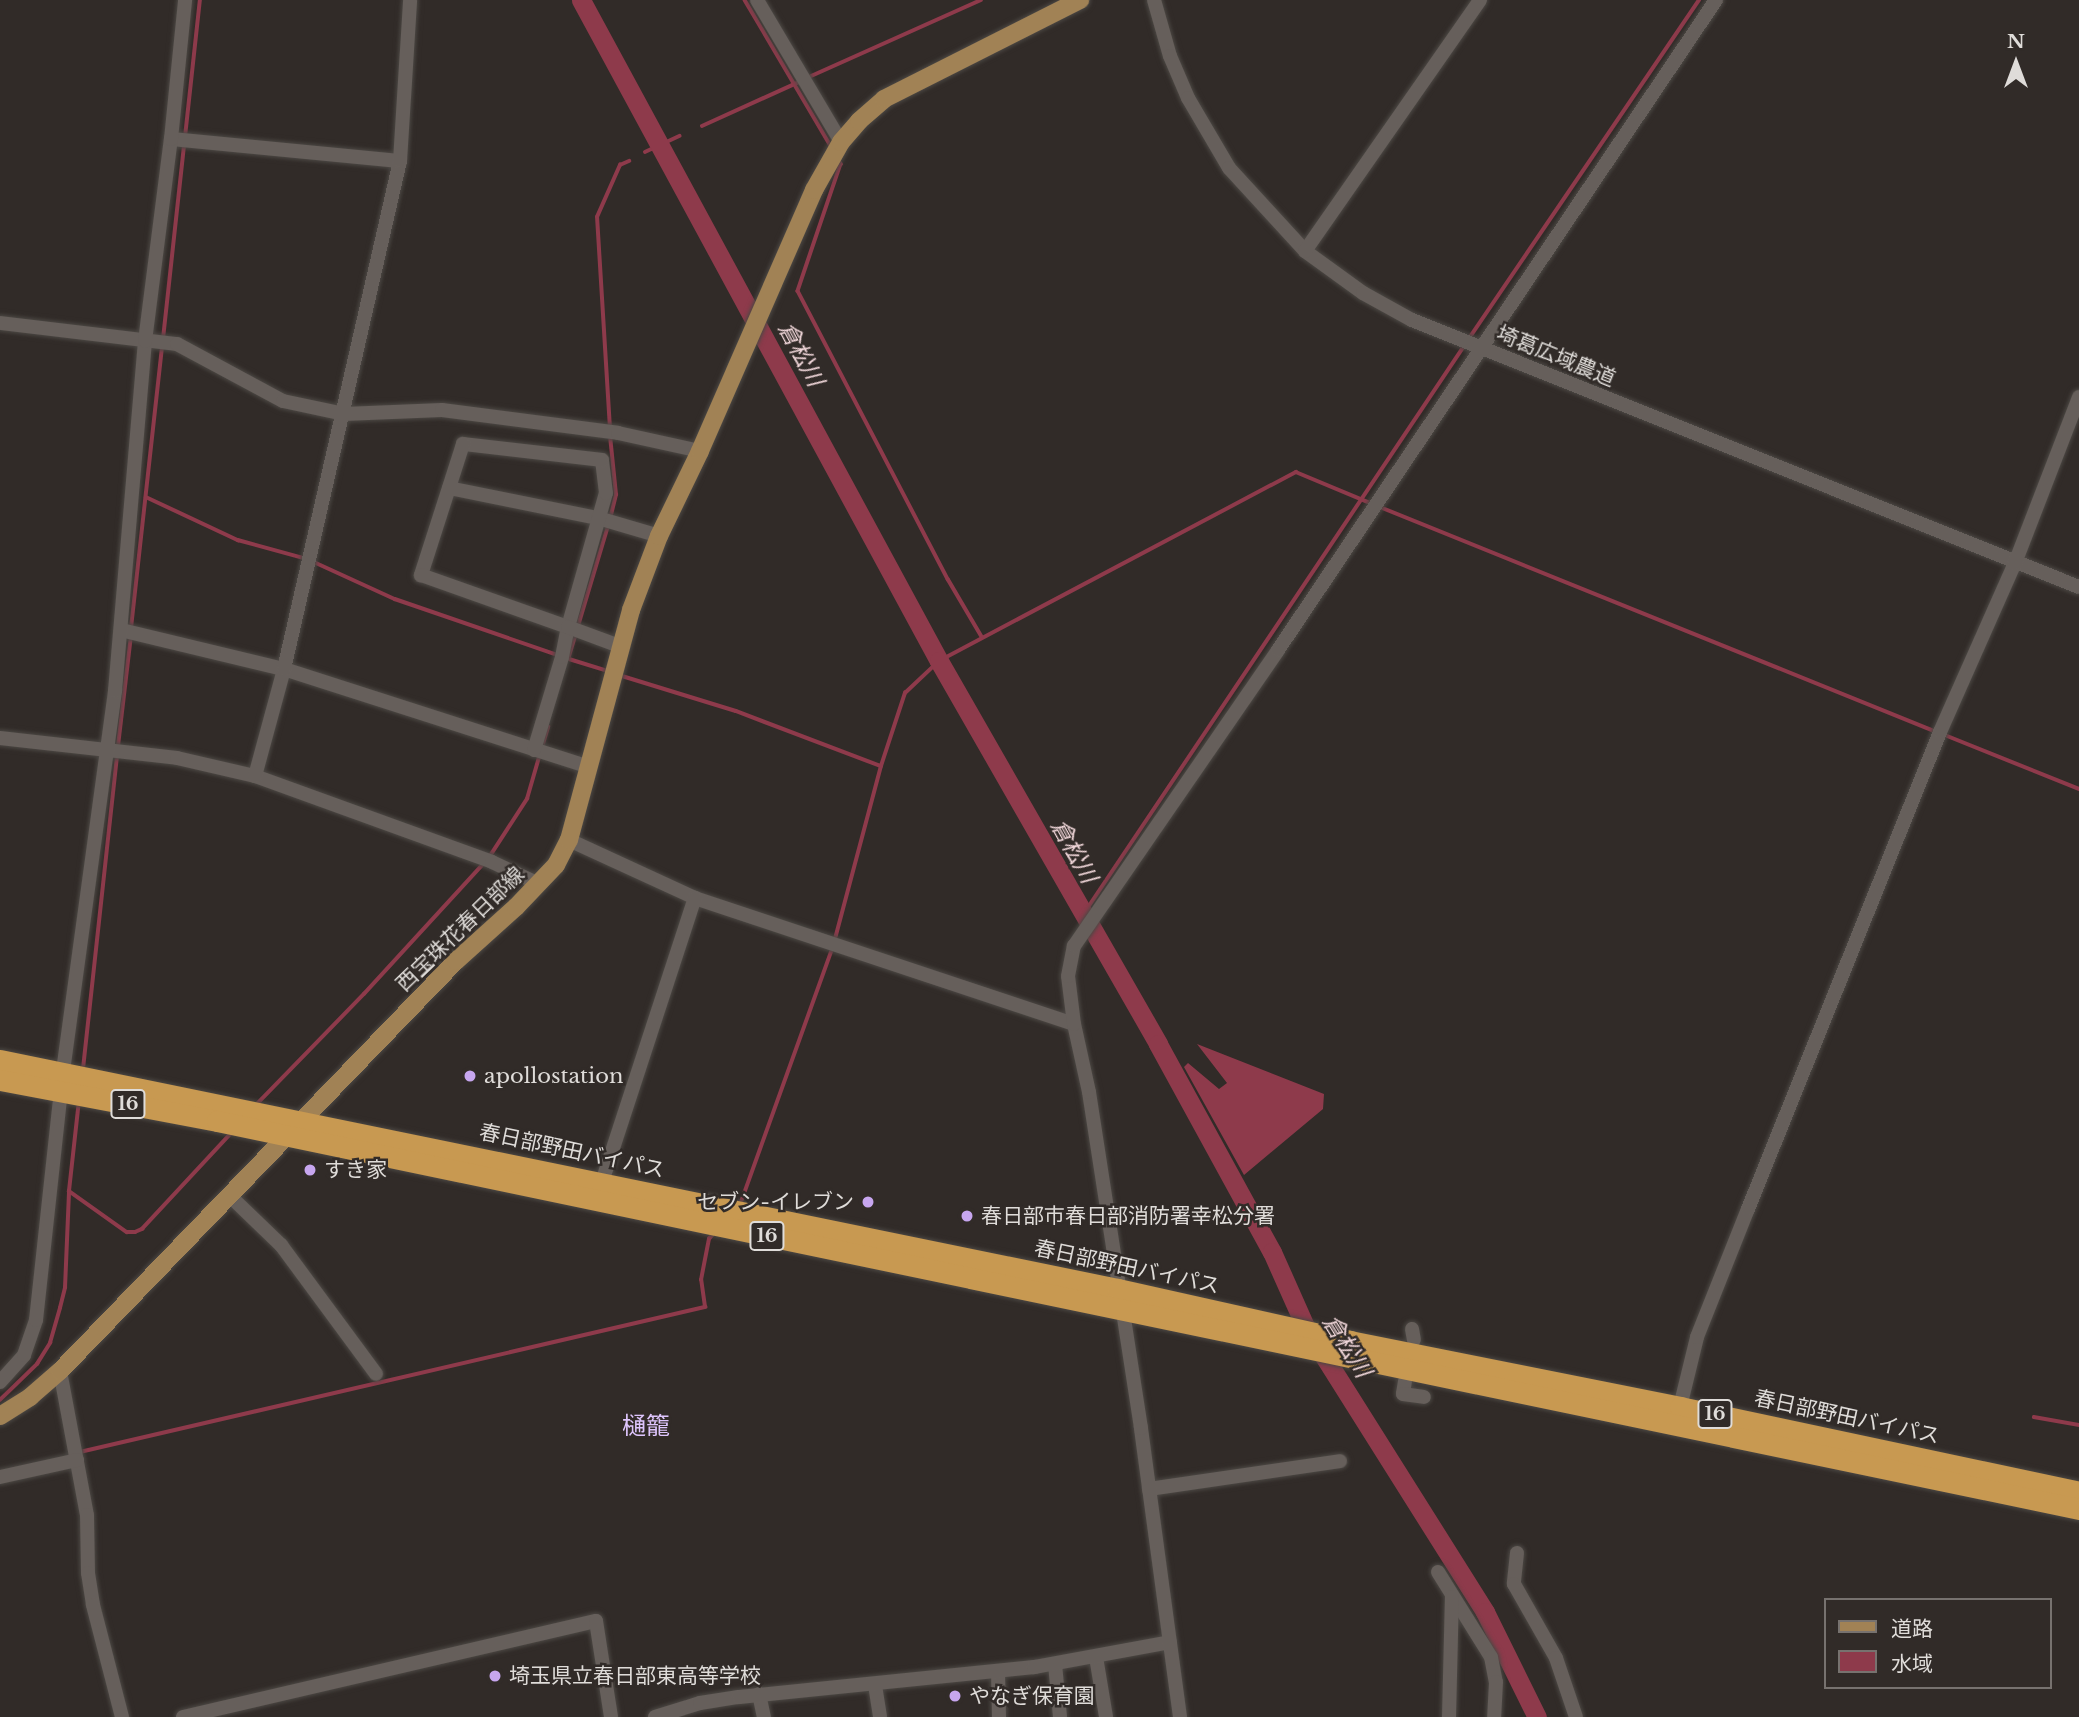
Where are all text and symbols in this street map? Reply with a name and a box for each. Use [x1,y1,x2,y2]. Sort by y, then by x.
north arrow [1981,28,2051,98]
text: N [2007,30,2025,53]
water label: 倉松川 [773,317,829,391]
street label: 埼葛広域農道 [1493,321,1619,391]
water label: 倉松川 [1045,814,1103,888]
street label: 西宝珠花春日部線 [391,862,529,996]
place label: apollostation [484,1063,623,1089]
marker: apollostation [462,1068,478,1084]
road number: 16 [109,1088,147,1120]
street label: 春日部野田バイパス [477,1119,667,1183]
place label: すき家 [324,1157,387,1183]
marker: すき家 [302,1162,318,1178]
place label: セブン-イレブン [697,1189,854,1215]
marker: セブン-イレブン [860,1194,876,1210]
place label: 春日部市春日部消防署幸松分署 [981,1203,1275,1229]
marker: 春日部市春日部消防署幸松分署 [959,1208,975,1224]
road number: 16 [748,1220,786,1252]
street label: 春日部野田バイパス [1032,1235,1222,1299]
water label: 倉松川 [1317,1309,1377,1383]
street label: 春日部野田バイパス [1752,1385,1942,1449]
road number: 16 [1696,1398,1734,1430]
district label: 樋籠 [622,1412,670,1440]
legend [1824,1598,2051,1689]
text: 道路 [1891,1616,1933,1642]
text: 水域 [1891,1651,1933,1677]
place label: 埼玉県立春日部東高等学校 [509,1663,761,1689]
marker: 埼玉県立春日部東高等学校 [487,1668,503,1684]
place label: やなぎ保育園 [969,1683,1095,1709]
marker: やなぎ保育園 [947,1688,963,1704]

